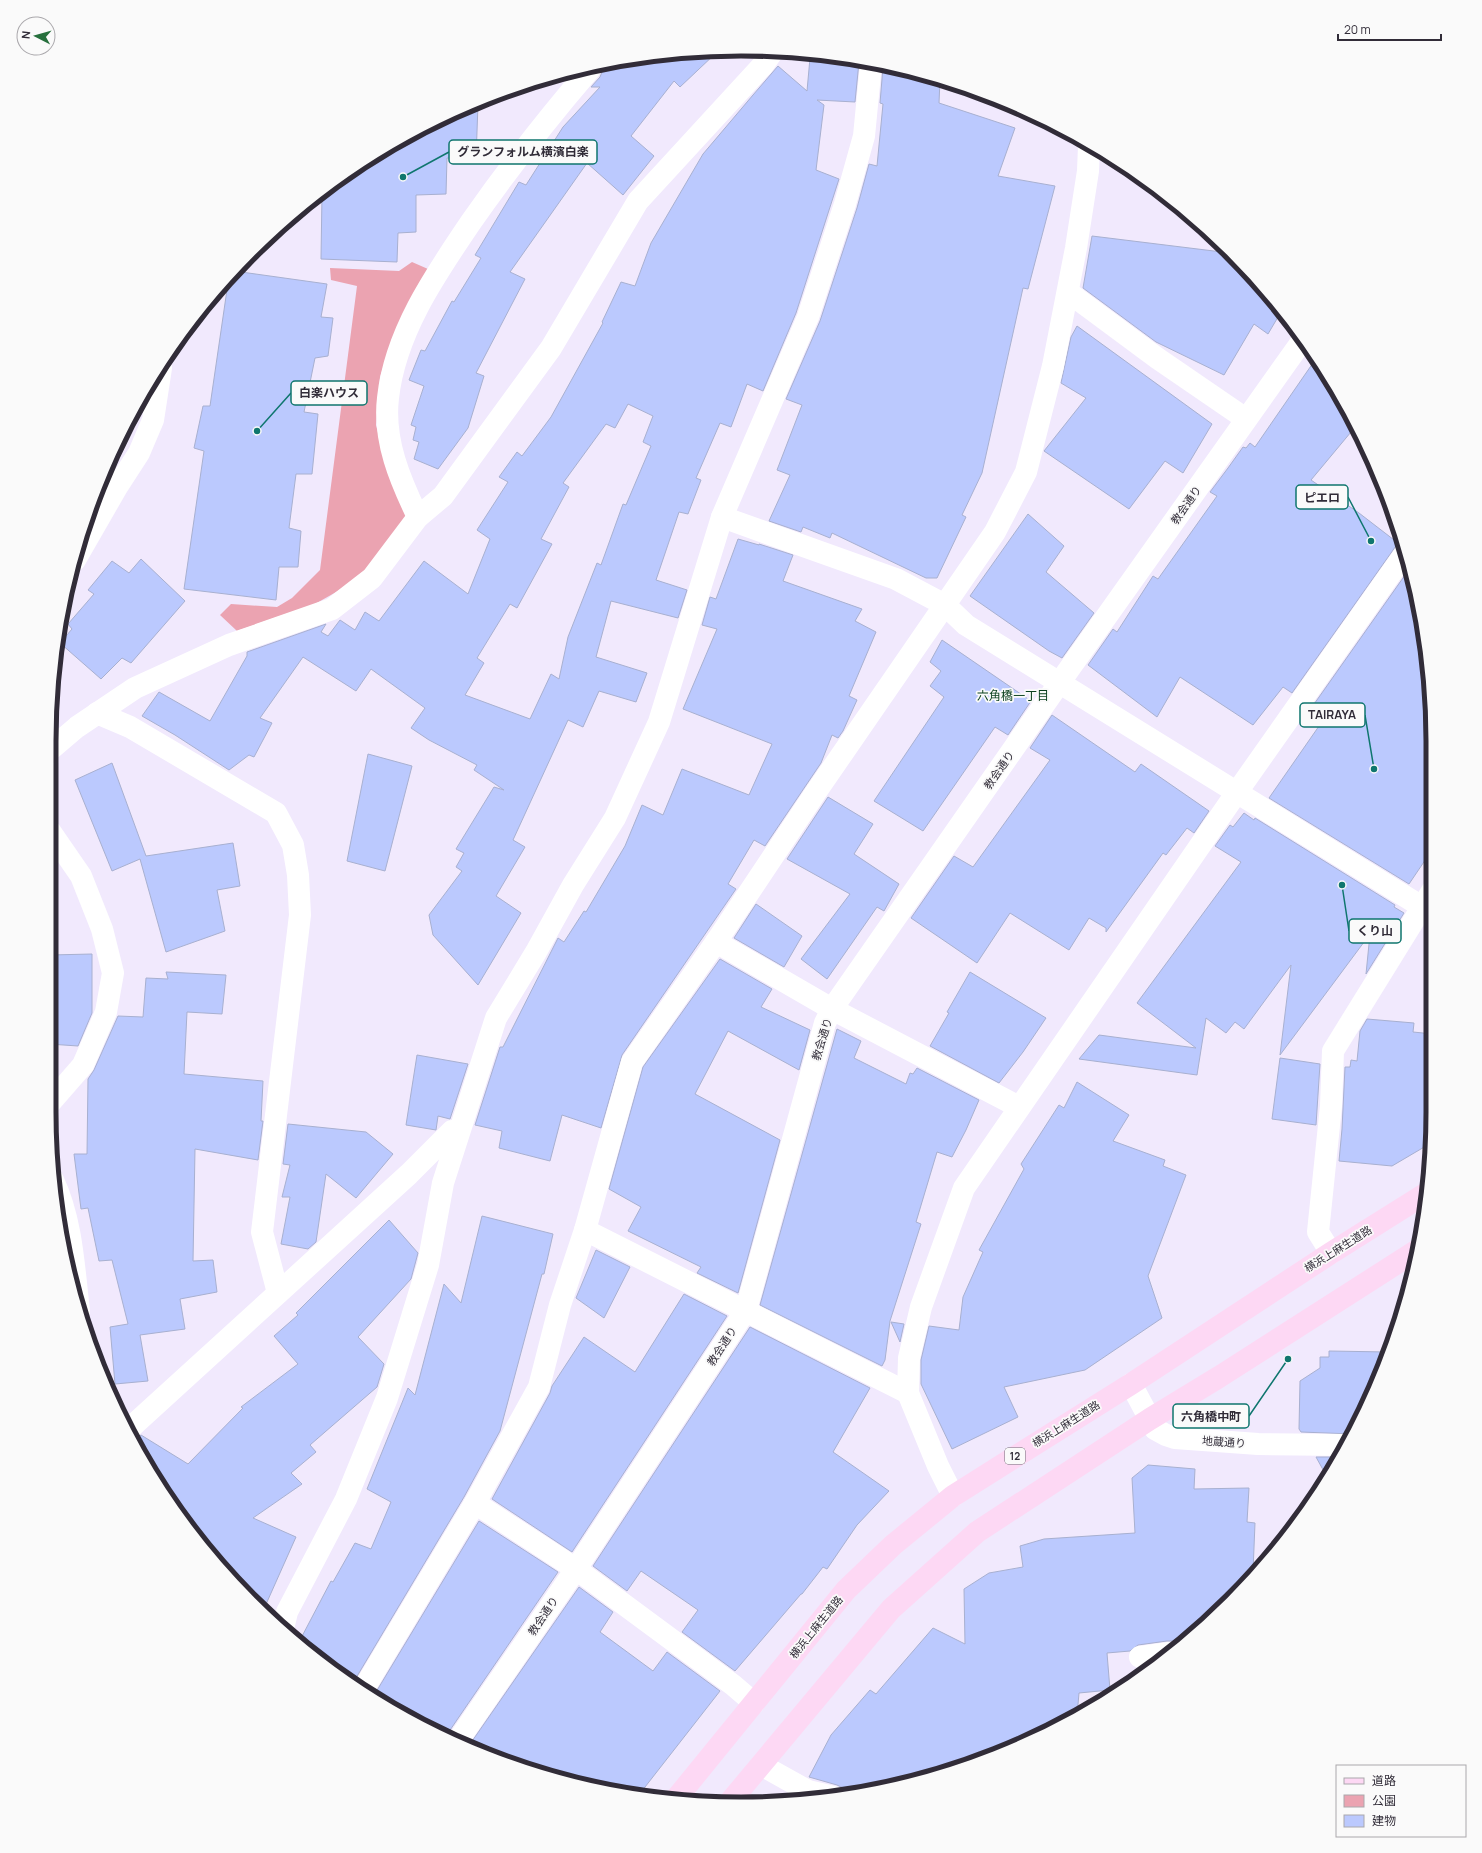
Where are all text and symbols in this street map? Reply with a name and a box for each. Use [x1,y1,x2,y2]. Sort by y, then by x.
north arrow [16,16,56,56]
scale bar [1338,16,1441,42]
text: 20 m [1344,21,1371,38]
text: N [18,30,33,40]
callout: グランフォルム横濱白楽 [449,140,597,164]
text: グランフォルム横濱白楽 [457,143,589,160]
callout: 白楽ハウス [291,381,367,405]
text: 白楽ハウス [299,384,359,401]
street label: 教会通り [1167,482,1204,527]
callout: ピエロ [1296,485,1348,509]
text: ピエロ [1304,489,1340,506]
district label: 六角橋一丁目 [977,687,1049,704]
callout: TAIRAYA [1300,703,1365,727]
text: TAIRAYA [1308,706,1356,723]
street label: 教会通り [980,747,1017,792]
callout: くり山 [1349,919,1401,943]
text: くり山 [1357,922,1393,939]
street label: 教会通り [808,1016,835,1062]
street label: 横浜上麻生道路 [1301,1222,1374,1275]
street label: 教会通り [703,1323,740,1368]
street label: 横浜上麻生道路 [1029,1397,1102,1450]
callout: 六角橋中町 [1173,1404,1249,1428]
text: 六角橋中町 [1181,1408,1241,1425]
street label: 地蔵通り [1202,1432,1247,1451]
road number: 12 [1005,1448,1025,1464]
street label: 横浜上麻生道路 [786,1592,846,1661]
street label: 教会通り [524,1593,561,1638]
legend [1336,1765,1466,1837]
text: 道路 [1372,1772,1396,1789]
text: 公園 [1372,1792,1396,1809]
text: 建物 [1372,1812,1396,1829]

